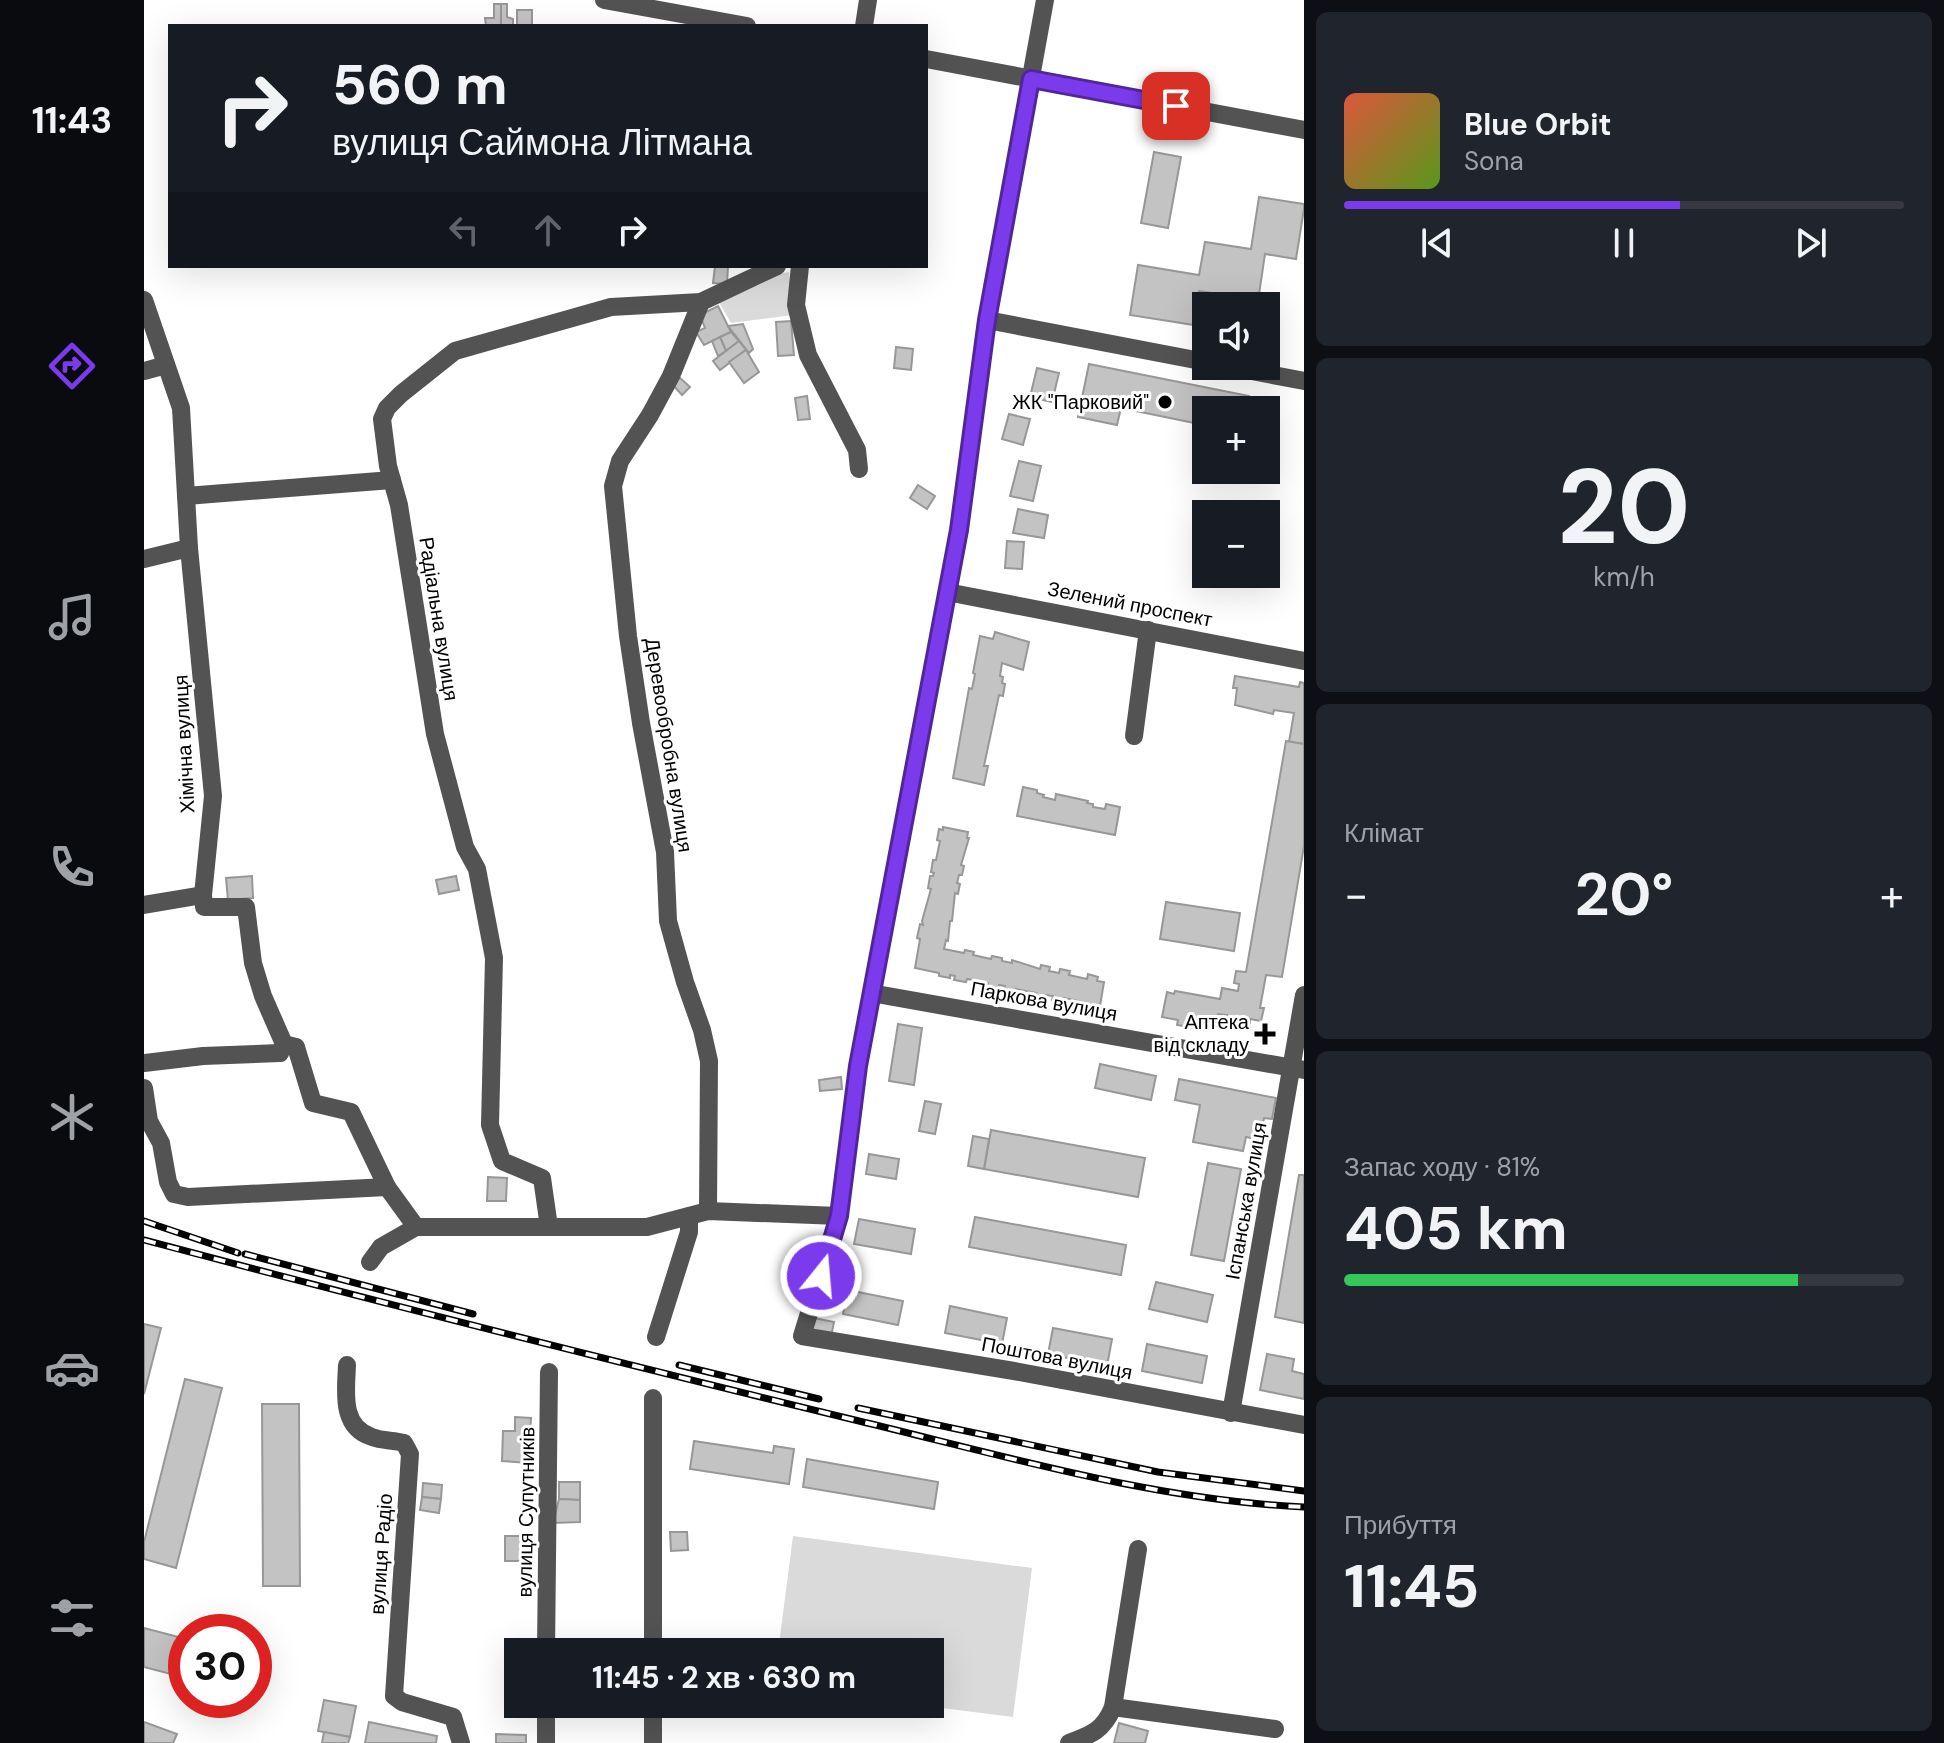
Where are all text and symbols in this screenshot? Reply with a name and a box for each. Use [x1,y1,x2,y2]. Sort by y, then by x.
text: 560 m [332,48,508,121]
icon: right [200,56,304,160]
pin [1142,72,1210,140]
icon: arrive [1154,84,1198,128]
text: 11:43 [32,97,112,144]
text: Blue Orbit [1464,105,1611,144]
text: вулиця Саймона Літмана [332,119,752,166]
text: Sona [1464,144,1524,178]
icon: left [442,208,486,252]
icon: ahead [526,208,570,252]
icon: right [610,208,654,252]
icon: previous [1415,221,1459,265]
icon: pause [1602,221,1646,265]
icon: next [1789,221,1833,265]
map controls [1192,292,1280,588]
button: sound [1192,292,1280,380]
icon: directions [44,338,100,394]
place label: ЖК "Парковий" [1012,389,1149,415]
marker: ЖК "Парковий" [1156,393,1174,411]
button: + [1192,396,1280,484]
text: 20 [1558,440,1690,575]
button: − [1192,500,1280,588]
street label: Радіальна вулиця [413,535,465,703]
text: km/h [1593,560,1655,594]
street label: Зелений проспект [1045,575,1215,633]
icon: music [44,589,100,645]
street label: Деревообробна вулиця [639,636,699,854]
street label: Хімічна вулиця [167,674,201,814]
text: Клімат [1344,816,1424,850]
icon: phone [44,839,100,895]
text: 20° [1575,855,1673,934]
text: − [1344,866,1368,924]
text: + [1880,866,1904,924]
street label: Паркова вулиця [969,975,1119,1027]
place label: Аптека від складу [1154,1009,1250,1058]
marker: Аптека від складу [1256,1025,1274,1043]
icon: climate [44,1089,100,1145]
street label: Іспанська вулиця [1219,1120,1273,1282]
text: Запас ходу · 81% [1344,1150,1540,1184]
text: 405 km [1344,1189,1568,1268]
position arrow [779,1234,863,1318]
street label: Поштова вулиця [979,1331,1135,1385]
icon: car [44,1340,100,1396]
street label: вулиця Супутників [512,1426,540,1598]
street label: вулиця Радіо [364,1493,398,1615]
text: Прибуття [1344,1508,1457,1542]
text: 11:45 [1344,1547,1479,1626]
icon: filters [44,1590,100,1646]
speed limit sign: 30 [168,1614,272,1718]
text: 11:45 · 2 хв · 630 m [592,1658,856,1697]

